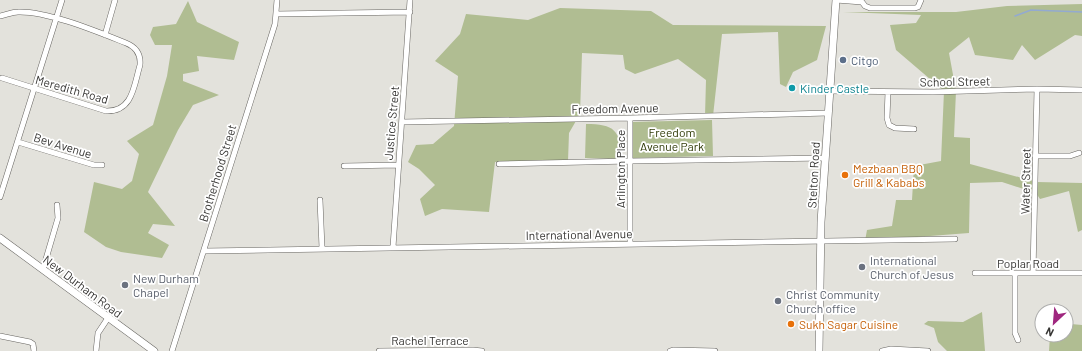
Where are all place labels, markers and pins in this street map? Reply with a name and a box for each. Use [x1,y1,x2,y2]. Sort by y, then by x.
place label: Citgo [851,53,879,67]
marker: Citgo [838,55,848,65]
place label: Kinder Castle [800,81,869,95]
marker: Kinder Castle [787,83,797,93]
place label: Mezbaan BBQ Grill & Kababs [853,161,925,189]
marker: Mezbaan BBQ Grill & Kababs [840,170,850,180]
place label: International Church of Jesus [870,253,954,281]
marker: International Church of Jesus [857,262,867,272]
place label: New Durham Chapel [133,271,199,299]
marker: New Durham Chapel [120,280,130,290]
place label: Christ Community Church office [786,287,880,315]
marker: Christ Community Church office [773,296,783,306]
place label: Sukh Sagar Cuisine [799,317,898,331]
marker: Sukh Sagar Cuisine [786,319,796,329]

